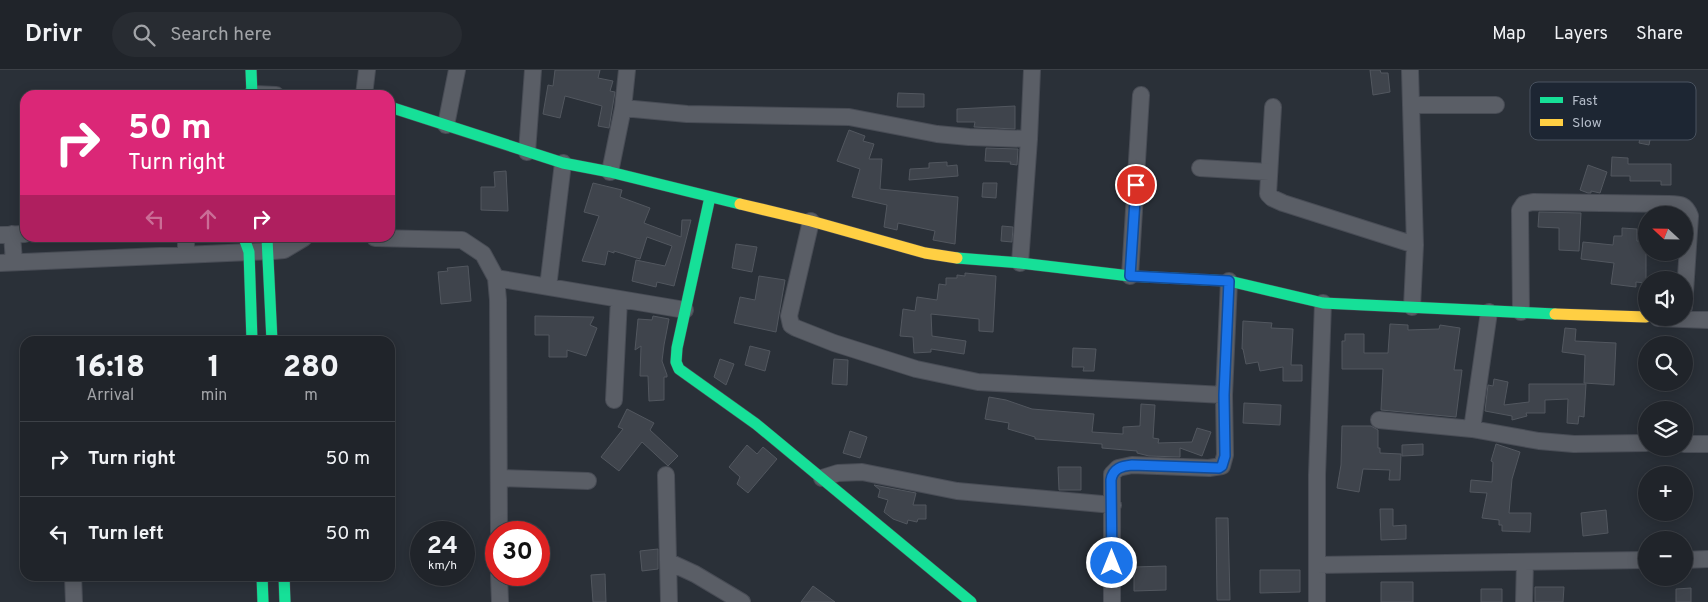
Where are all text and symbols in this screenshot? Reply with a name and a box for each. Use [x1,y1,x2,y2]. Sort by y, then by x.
search box [112,12,462,57]
text: Drivr [25,20,82,50]
icon: search [130,21,158,49]
text: Search here [170,23,272,47]
text: Map [1492,23,1526,46]
text: Layers [1554,23,1608,46]
text: Share [1636,23,1683,46]
legend [1530,82,1696,140]
text: Fast [1572,93,1598,110]
text: 50 m [128,107,212,151]
icon: right [45,110,110,175]
text: Slow [1572,115,1602,132]
text: Turn right [128,150,225,177]
pin [1115,164,1157,206]
icon: arrive [1122,171,1150,199]
icon: left [141,205,169,233]
icon: ahead [194,205,222,233]
icon: right [247,205,275,233]
north arrow [1638,206,1692,261]
map controls [1638,206,1693,586]
button: sound [1638,271,1693,326]
button: search [1638,336,1693,391]
text: 16:18 [75,350,145,387]
text: 1 [208,350,220,387]
text: 280 [283,350,340,387]
text: Arrival [86,386,134,406]
text: min [201,386,227,406]
text: m [304,386,318,406]
button: layers [1638,401,1693,456]
icon: right [45,445,73,473]
text: Turn right [88,447,176,471]
text: 50 m [325,447,370,471]
button: + [1638,466,1693,521]
icon: left [45,520,73,548]
speed limit sign: 30 [485,521,550,586]
text: Turn left [88,522,164,546]
text: 50 m [325,522,370,546]
text: 24 [427,531,458,563]
button: − [1638,531,1693,586]
position arrow [1085,536,1137,588]
text: km/h [428,558,457,574]

